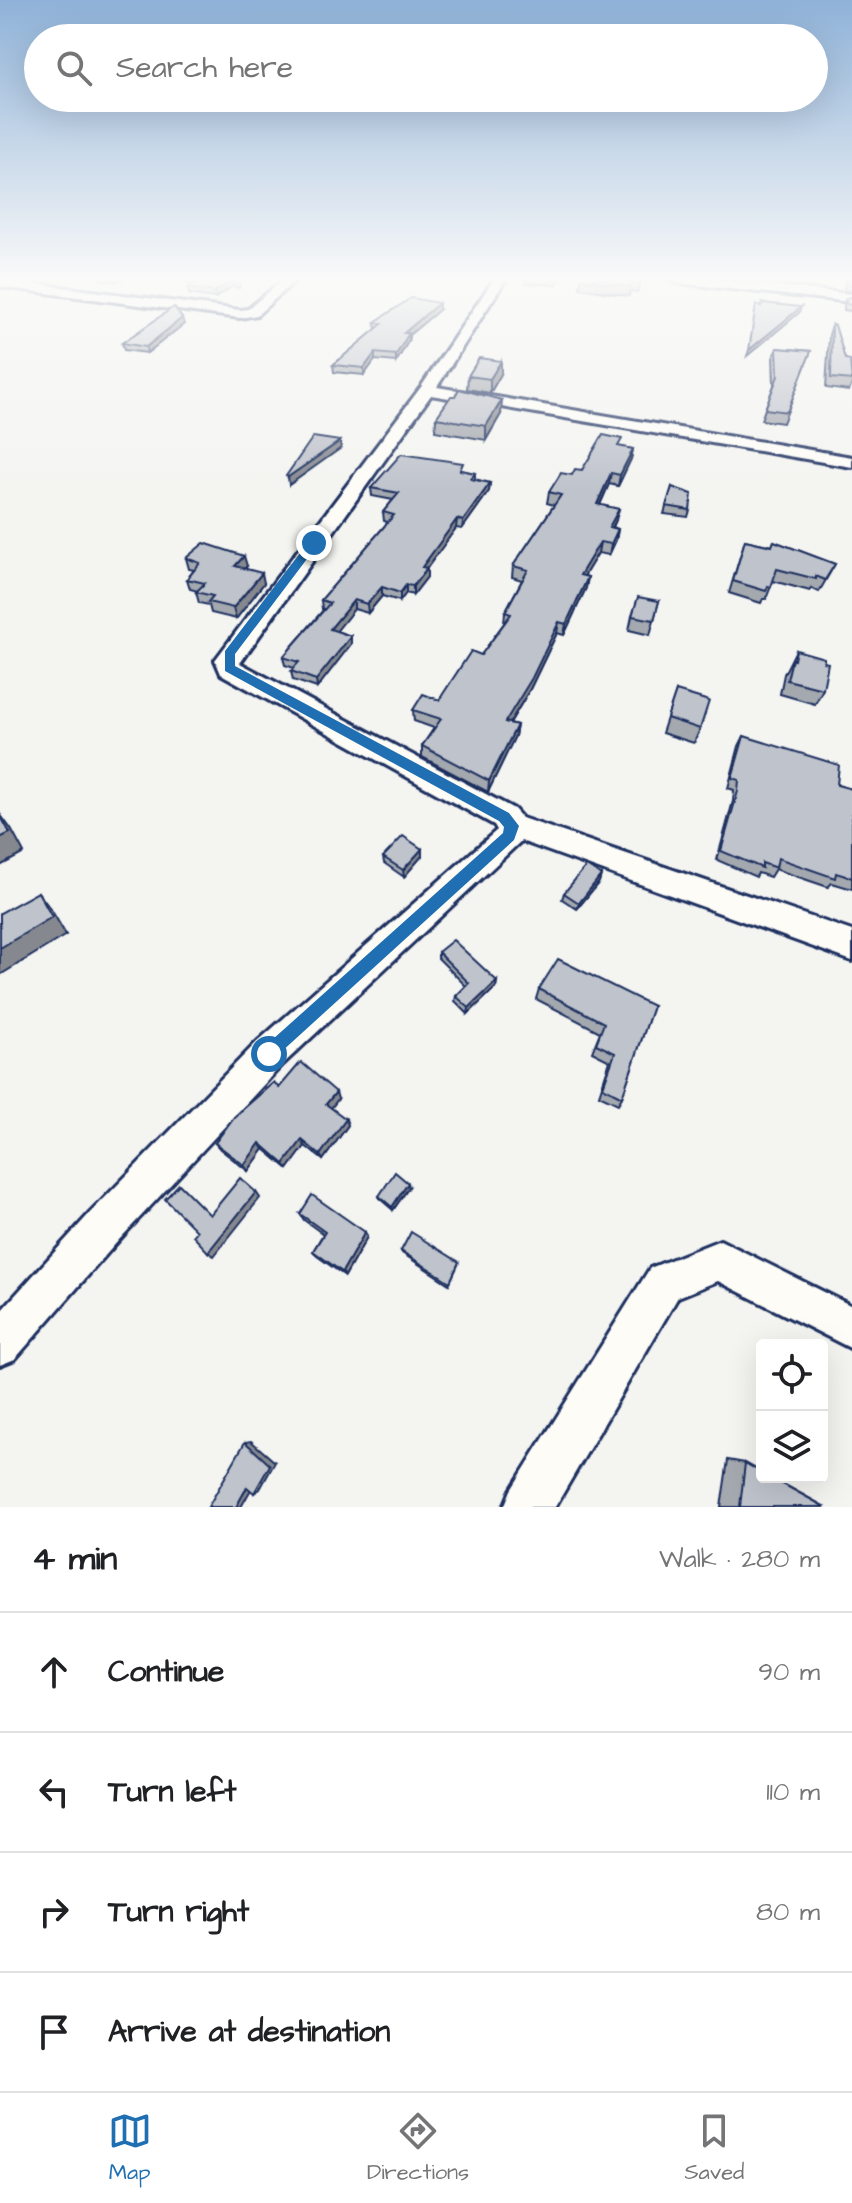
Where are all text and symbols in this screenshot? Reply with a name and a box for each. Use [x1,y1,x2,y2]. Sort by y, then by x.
search box [24,24,828,112]
icon: search [52,46,96,90]
text: Search here [116,47,293,89]
route end [296,525,332,561]
route start [251,1036,287,1072]
map controls [756,1339,828,1483]
button: locate [756,1339,828,1411]
button: layers [756,1411,828,1483]
text: 4 min [32,1535,117,1583]
text: Walk · 280 m [659,1541,820,1577]
icon: ahead [32,1650,76,1694]
text: Continue [108,1651,224,1693]
text: 90 m [758,1654,820,1690]
icon: left [32,1770,76,1814]
text: Turn left [108,1771,236,1813]
text: 110 m [766,1774,820,1810]
icon: right [32,1890,76,1934]
text: Turn right [108,1891,249,1933]
text: 80 m [756,1894,820,1930]
icon: arrive [32,2010,76,2054]
text: Arrive at destination [108,2011,390,2053]
tab: Map [108,2109,152,2188]
tab: Directions [367,2109,469,2188]
tab: Saved [684,2109,744,2188]

